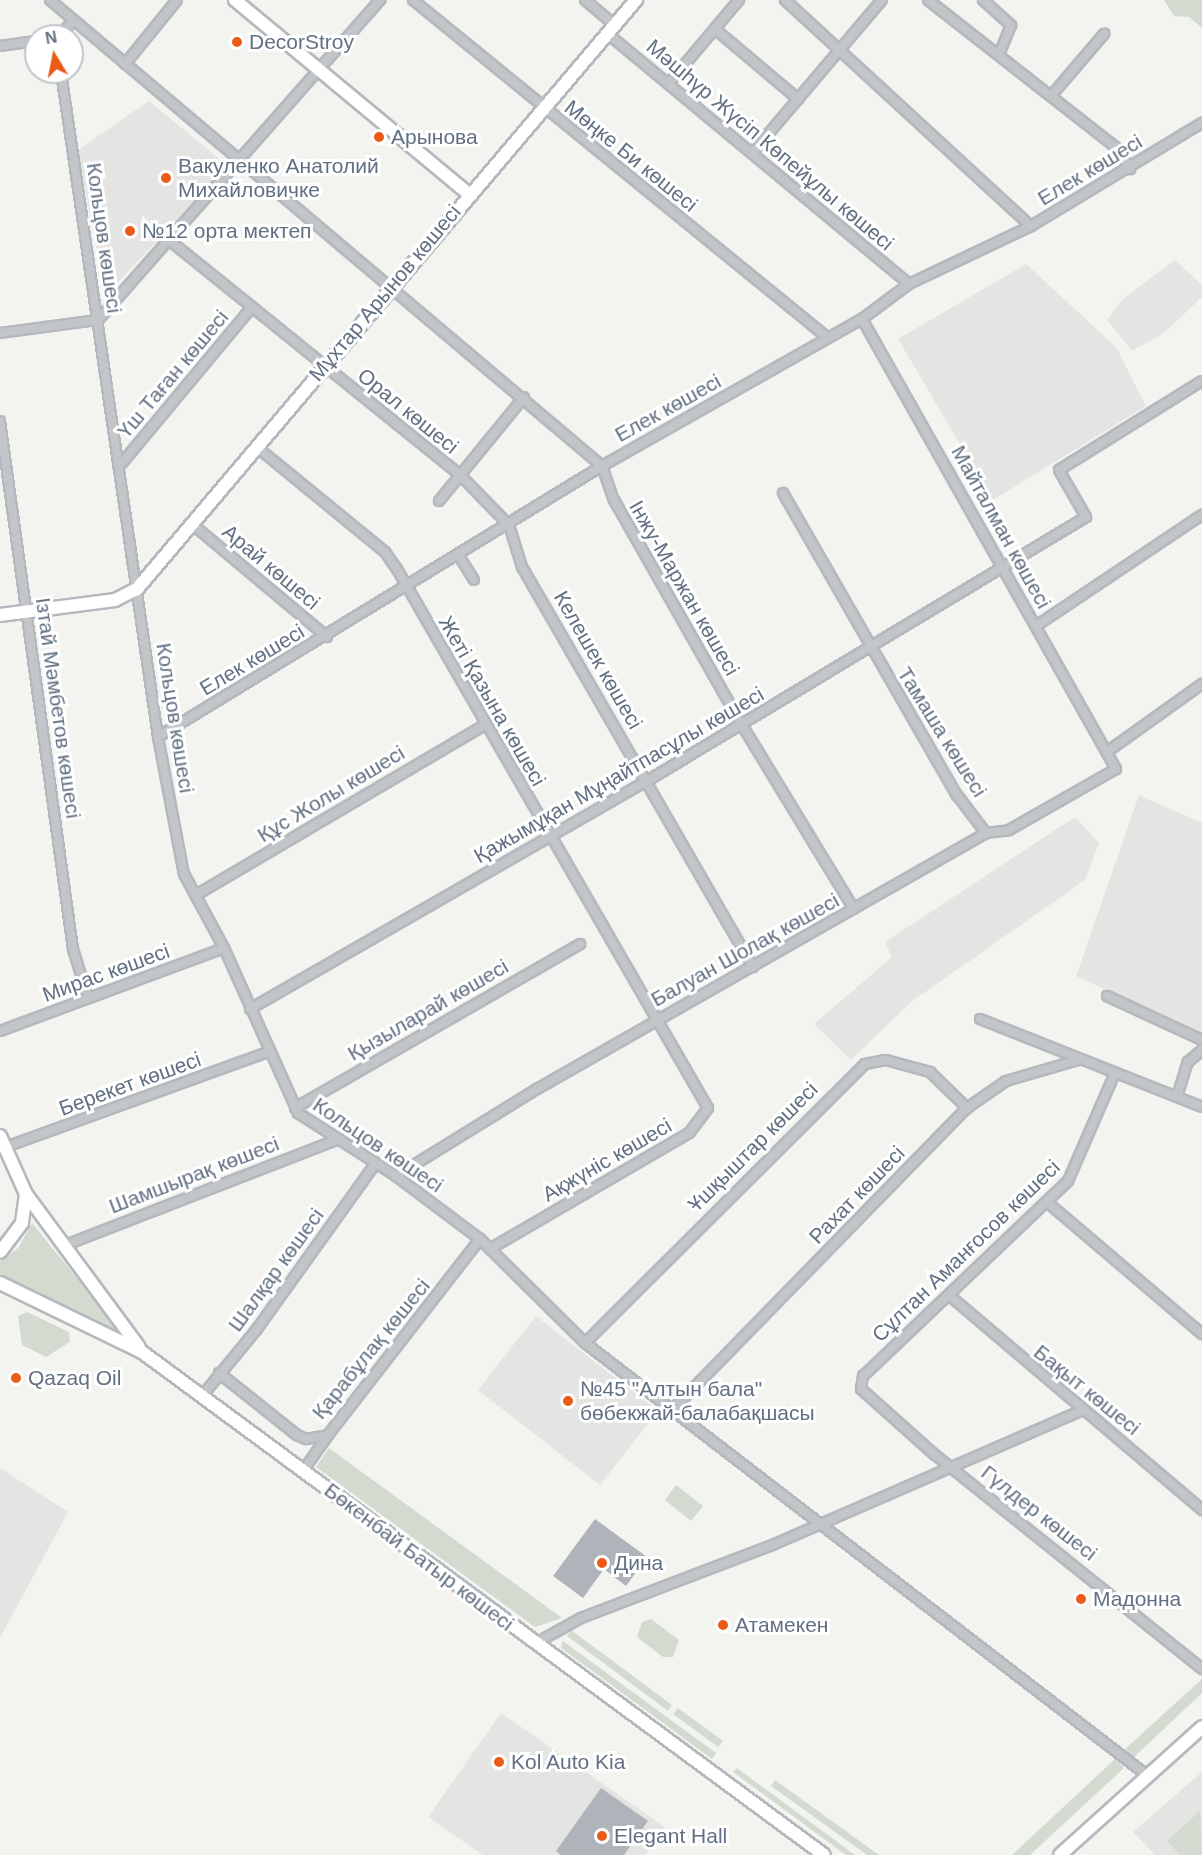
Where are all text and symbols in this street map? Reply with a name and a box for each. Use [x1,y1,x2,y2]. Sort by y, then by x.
north arrow [24,24,84,84]
text: N [44,28,58,47]
place label: DecorStroy [249,29,354,55]
street label: Мәшһүр Жүсіп Көпейұлы көшесі [641,34,899,256]
marker: DecorStroy [230,35,244,49]
street label: Мөңке Би көшесі [559,95,703,217]
place label: Арынова [391,124,478,150]
street label: Елек көшесі [1033,129,1147,211]
marker: Арынова [372,130,386,144]
place label: Вакуленко Анатолий Михайловичке [178,153,379,203]
street label: Кольцов көшесі [81,161,127,315]
marker: Вакуленко Анатолий Михайловичке [159,171,173,185]
street label: Мұхтар Арынов көшесі [304,200,466,386]
place label: №12 орта мектеп [142,218,311,244]
marker: №12 орта мектеп [123,224,137,238]
street label: Үш Таған көшесі [112,305,234,443]
street label: Орал көшесі [353,363,463,459]
street label: Елек көшесі [610,368,726,448]
street label: Майталман көшесі [946,441,1056,613]
street label: Інжу-Маржан көшесі [624,496,744,680]
street label: Арай көшесі [217,519,325,615]
street label: Келешек көшесі [548,586,648,734]
street label: Ізтай Мәмбетов көшесі [30,596,86,820]
street label: Жеті Қазына көшесі [433,611,551,791]
street label: Елек көшесі [195,619,309,701]
street label: Кольцов көшесі [151,641,199,795]
street label: Тамаша көшесі [892,662,992,802]
street label: Қажымұқан Мұңайтпасұлы көшесі [470,681,768,869]
street label: Құс Жолы көшесі [253,740,409,848]
street label: Балуан Шолақ көшесі [647,888,843,1012]
street label: Мирас көшесі [39,938,173,1008]
street label: Қызыларай көшесі [343,954,513,1066]
street label: Берекет көшесі [56,1047,204,1121]
street label: Ұшқыштар көшесі [683,1077,823,1217]
street label: Кольцов көшесі [308,1092,448,1198]
street label: Ақжүніс көшесі [538,1113,676,1207]
street label: Шамшырақ көшесі [105,1131,283,1219]
street label: Рахат көшесі [804,1141,910,1249]
street label: Сұлтан Аманғосов көшесі [867,1155,1065,1347]
street label: Шалқар көшесі [223,1203,329,1337]
street label: Қарабұлақ көшесі [307,1274,435,1424]
street label: Бақыт көшесі [1029,1339,1145,1441]
place label: Qazaq Oil [28,1365,121,1391]
marker: Qazaq Oil [9,1371,23,1385]
place label: №45 "Алтын бала" бөбекжай-балабақшасы [580,1376,815,1426]
marker: №45 "Алтын бала" бөбекжай-балабақшасы [561,1394,575,1408]
street label: Гүлдер көшесі [976,1460,1102,1566]
street label: Бөкенбай Батыр көшесі [319,1478,519,1636]
place label: Дина [614,1550,663,1576]
marker: Дина [595,1556,609,1570]
place label: Мадонна [1093,1586,1181,1612]
marker: Мадонна [1074,1592,1088,1606]
place label: Атамекен [735,1612,828,1638]
marker: Атамекен [716,1618,730,1632]
place label: Kol Auto Kia [511,1749,627,1775]
marker: Kol Auto Kia [492,1755,506,1769]
place label: Elegant Hall [614,1823,727,1849]
marker: Elegant Hall [595,1829,609,1843]

